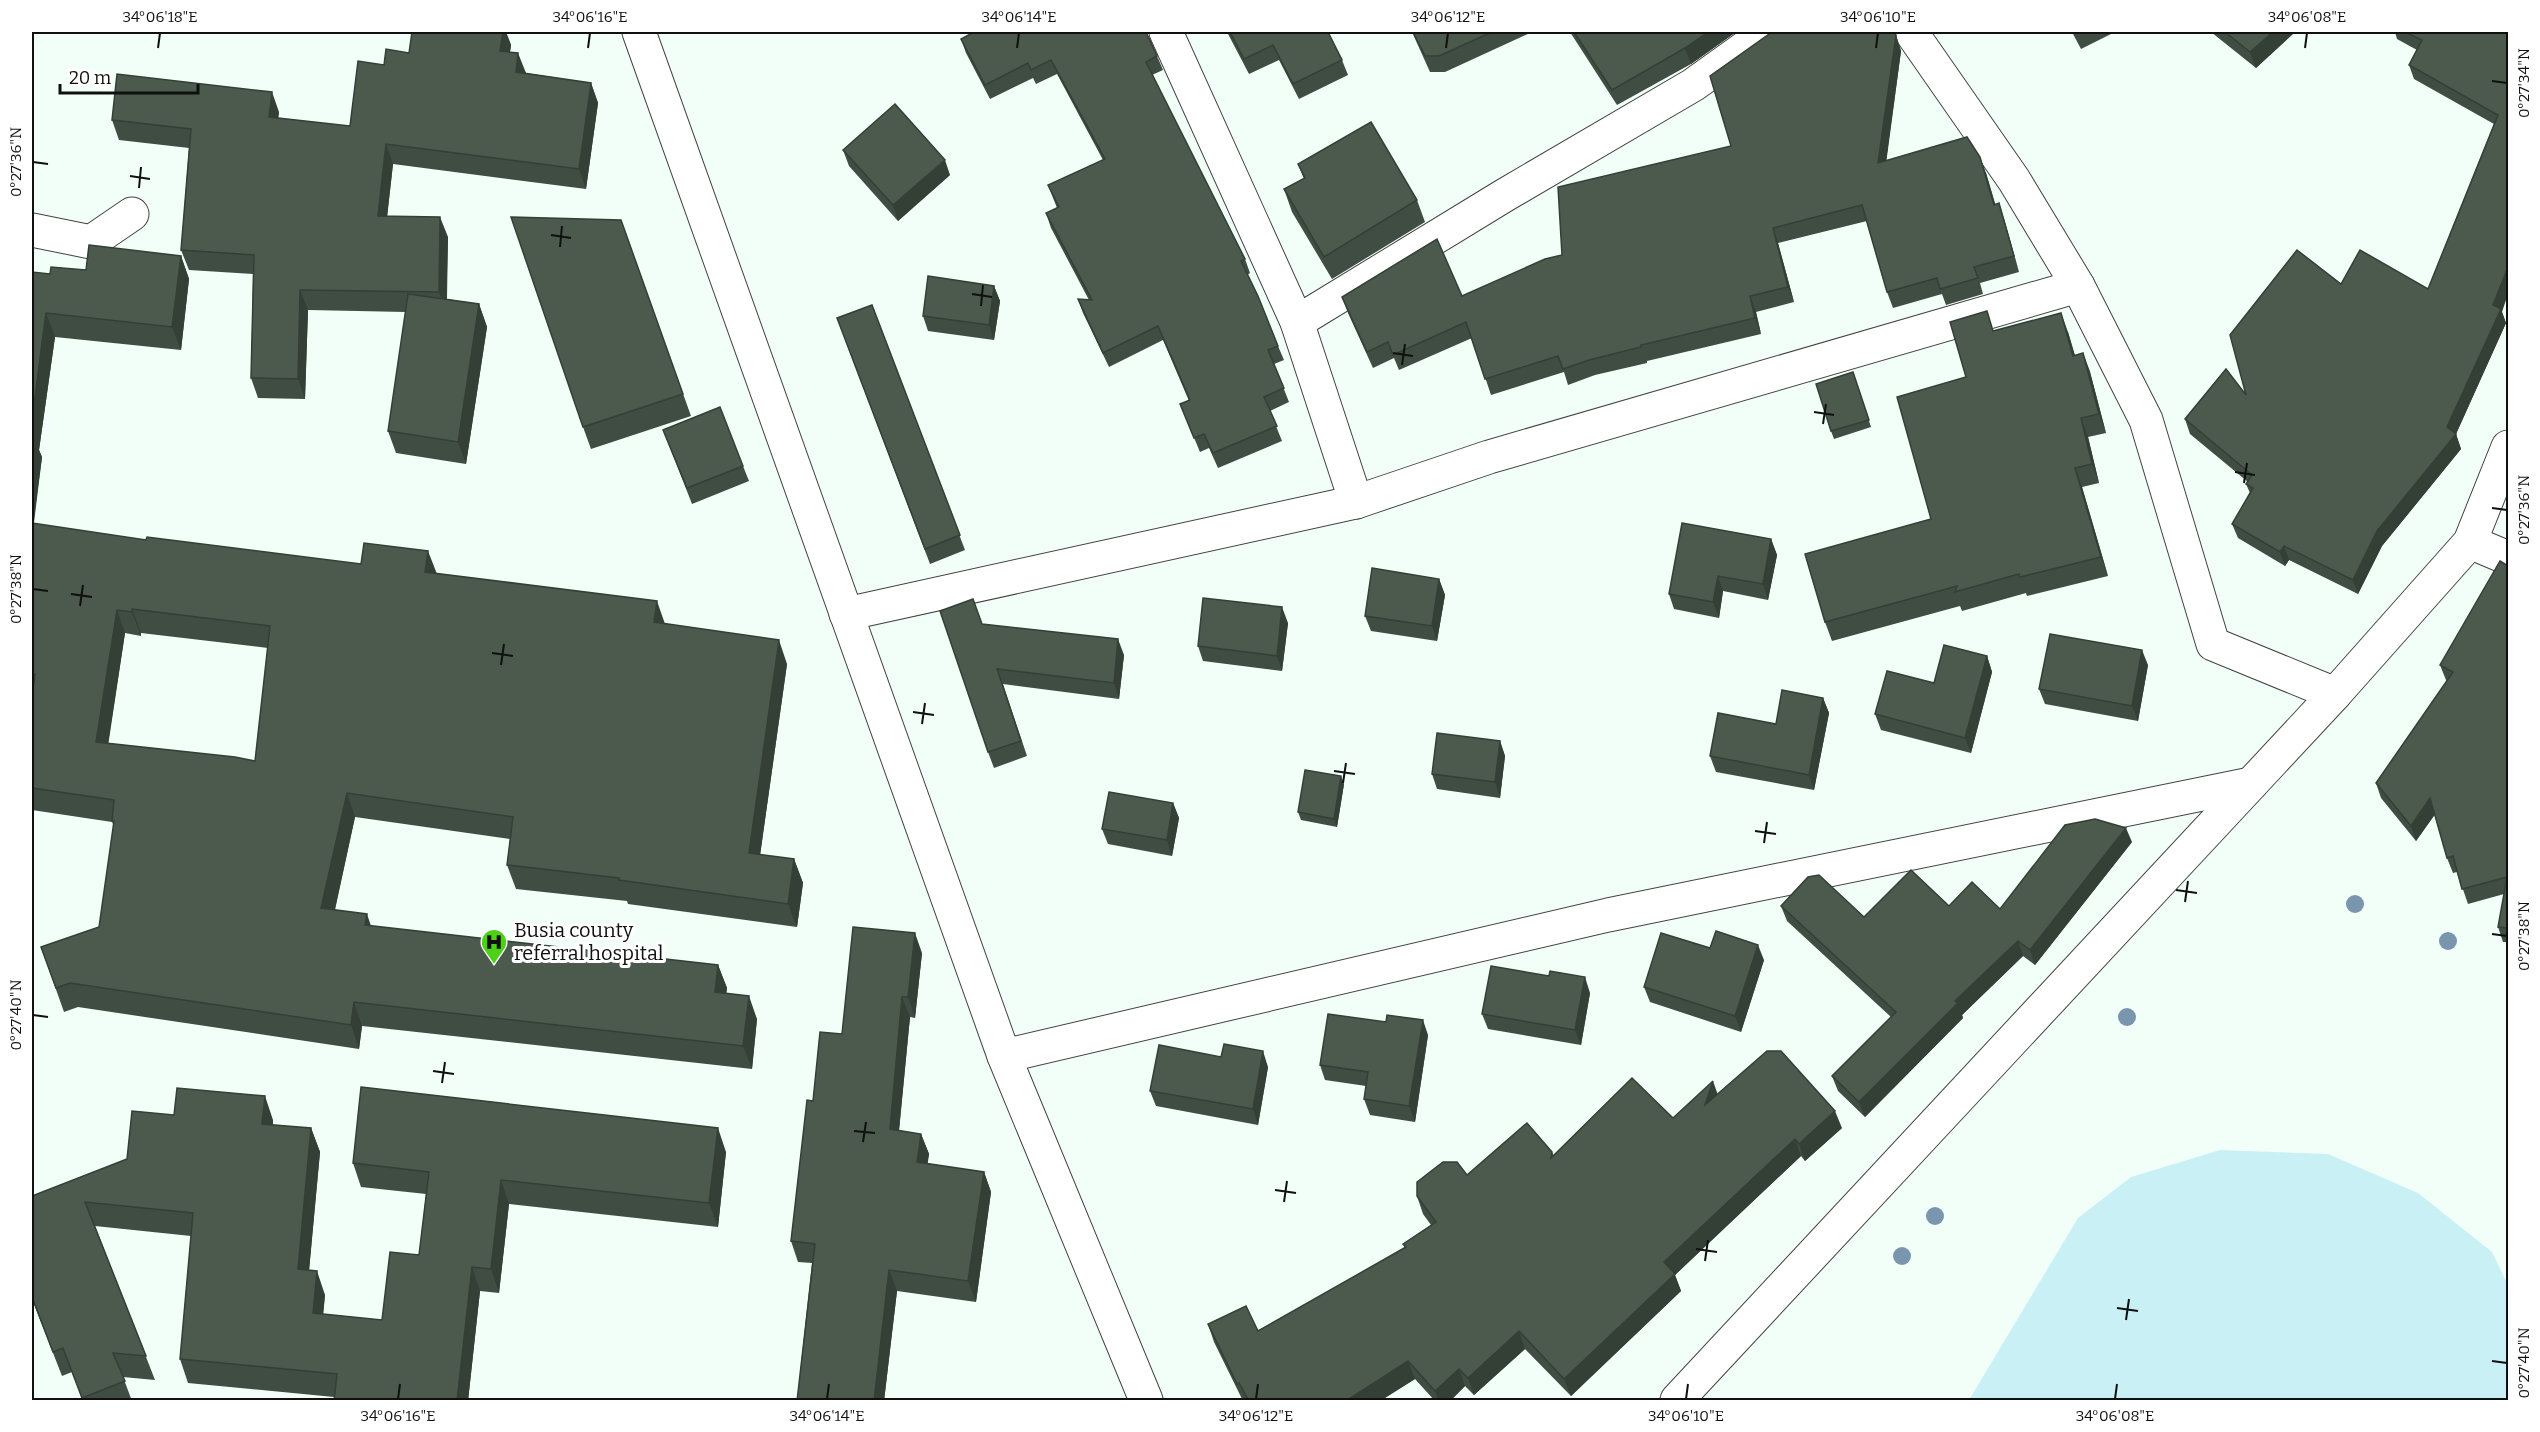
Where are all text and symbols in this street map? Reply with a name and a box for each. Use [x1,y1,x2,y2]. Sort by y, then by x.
text: 34°06'18"E [122,8,198,26]
text: 34°06'16"E [552,8,628,26]
text: 34°06'14"E [981,8,1057,26]
text: 34°06'12"E [1411,8,1485,26]
text: 34°06'10"E [1840,8,1916,26]
text: 34°06'08"E [2268,8,2346,26]
text: 0°27'34"N [2515,48,2533,118]
scale bar [60,57,198,95]
text: 20 m [69,67,111,89]
text: 0°27'36"N [7,127,25,197]
text: 0°27'36"N [2515,475,2533,545]
text: 0°27'38"N [7,554,25,624]
text: 0°27'38"N [2515,901,2533,971]
place label: Busia county referral hospital [514,918,664,965]
hospital icon: Busia county referral hospital [479,927,509,965]
text: 0°27'40"N [7,979,25,1051]
text: 0°27'40"N [2515,1327,2533,1399]
text: 34°06'16"E [360,1407,436,1425]
text: 34°06'14"E [789,1407,865,1425]
text: 34°06'12"E [1219,1407,1293,1425]
text: 34°06'10"E [1648,1407,1724,1425]
text: 34°06'08"E [2076,1407,2154,1425]

